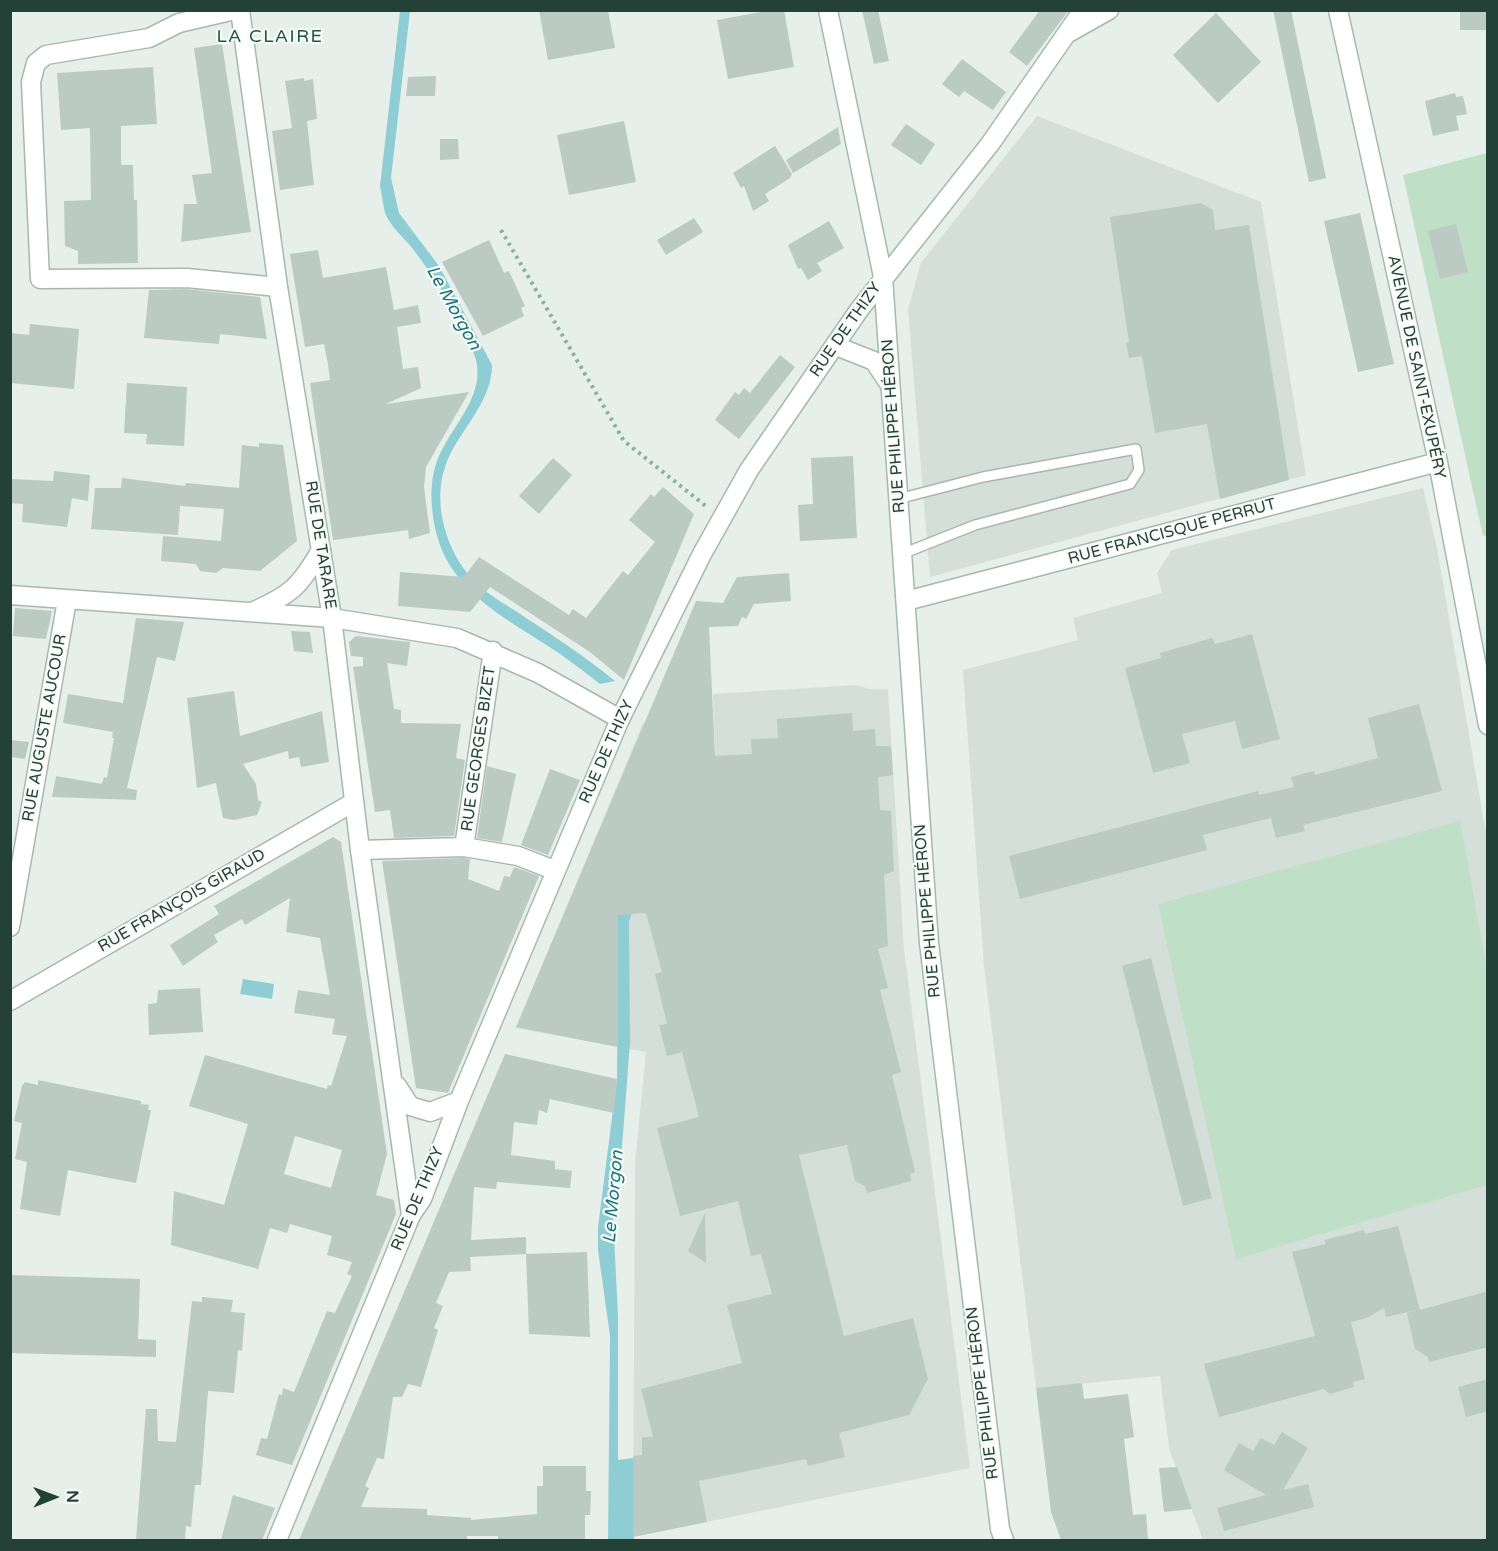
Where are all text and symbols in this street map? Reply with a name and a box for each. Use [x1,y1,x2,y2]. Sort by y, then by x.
district label: LA CLAIRE [217,26,323,48]
street label: AVENUE DE SAINT-EXUPÉRY [1383,253,1449,481]
water label: Le Morgon [421,262,485,354]
street label: RUE DE THIZY [806,279,886,381]
street label: RUE PHILIPPE HÉRON [878,338,910,514]
street label: RUE DE TARARE [300,479,340,611]
street label: RUE FRANCISQUE PERRUT [1066,495,1278,569]
street label: RUE AUGUSTE AUCOUR [19,633,71,823]
street label: RUE GEORGES BIZET [458,665,500,833]
street label: RUE DE THIZY [576,697,638,807]
street label: RUE PHILIPPE HÉRON [911,823,945,999]
street label: RUE FRANÇOIS GIRAUD [95,845,269,957]
street label: RUE DE THIZY [387,1144,449,1254]
water label: Le Morgon [599,1150,629,1244]
street label: RUE PHILIPPE HÉRON [963,1305,1003,1481]
north arrow [24,1467,84,1527]
text: N [62,1490,82,1503]

